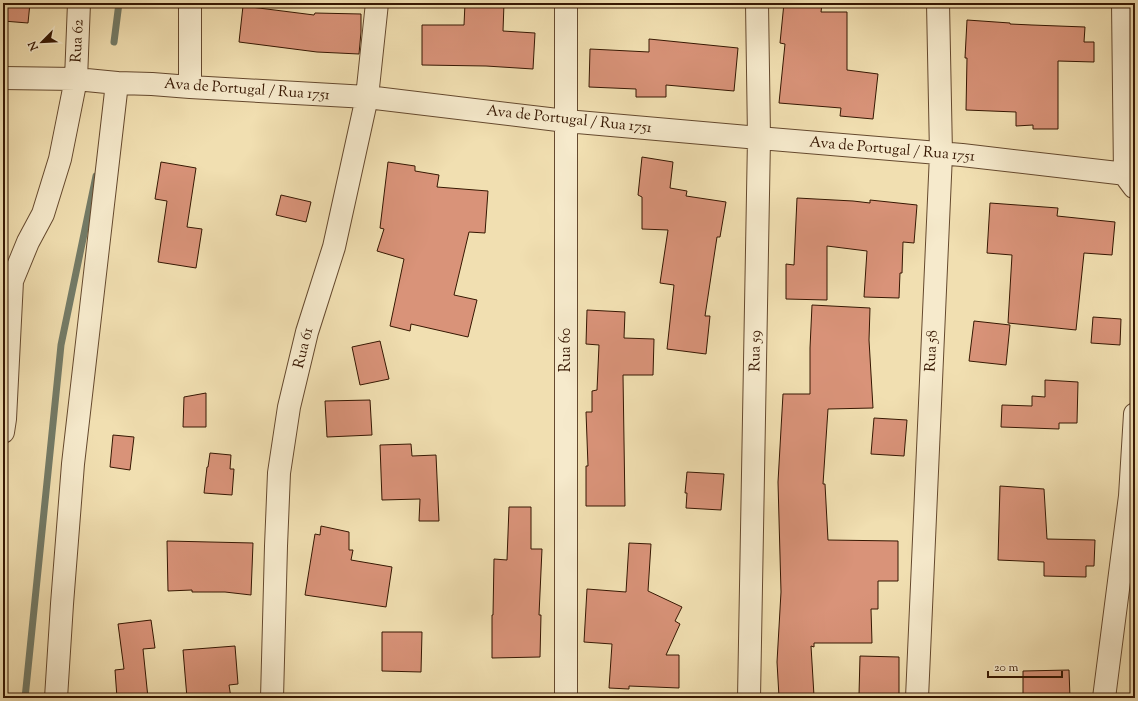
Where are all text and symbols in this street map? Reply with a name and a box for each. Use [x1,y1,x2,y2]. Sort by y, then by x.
street label: Rua 62 [66,19,90,63]
north arrow [22,22,62,62]
text: N [25,38,43,54]
street label: Ava de Portugal / Rua 1751 [163,74,331,106]
street label: Ava de Portugal / Rua 1751 [485,101,653,139]
street label: Ava de Portugal / Rua 1751 [808,132,976,168]
street label: Rua 61 [289,325,319,371]
street label: Rua 60 [556,328,577,372]
street label: Rua 59 [745,330,767,372]
street label: Rua 58 [920,330,944,372]
scale bar [988,653,1062,679]
text: 20 m [994,659,1019,677]

